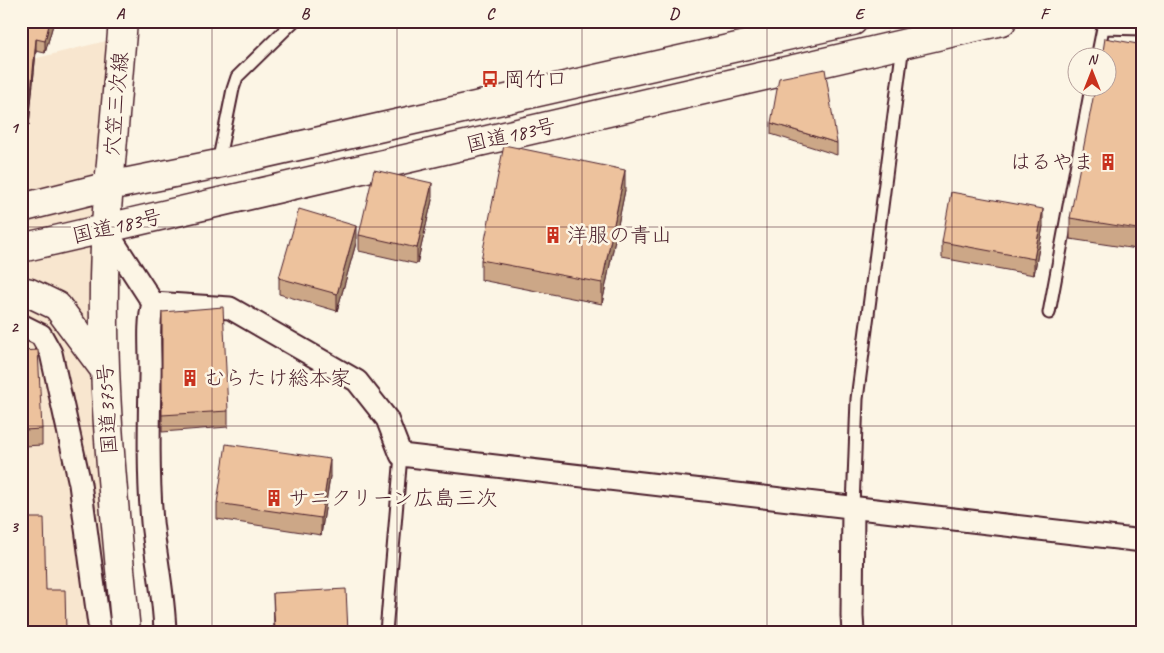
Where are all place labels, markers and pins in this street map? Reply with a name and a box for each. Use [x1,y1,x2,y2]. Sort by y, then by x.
place label: 岡竹口 [504,66,567,92]
bus stop icon: 岡竹口 [480,69,500,89]
place label: はるやま [1010,149,1094,175]
building icon: はるやま [1098,152,1118,172]
place label: 洋服の青山 [567,222,672,248]
building icon: 洋服の青山 [543,225,563,245]
place label: むらたけ総本家 [204,365,351,391]
building icon: むらたけ総本家 [180,368,200,388]
place label: サニクリーン広島三次 [288,485,497,511]
building icon: サニクリーン広島三次 [264,488,284,508]

